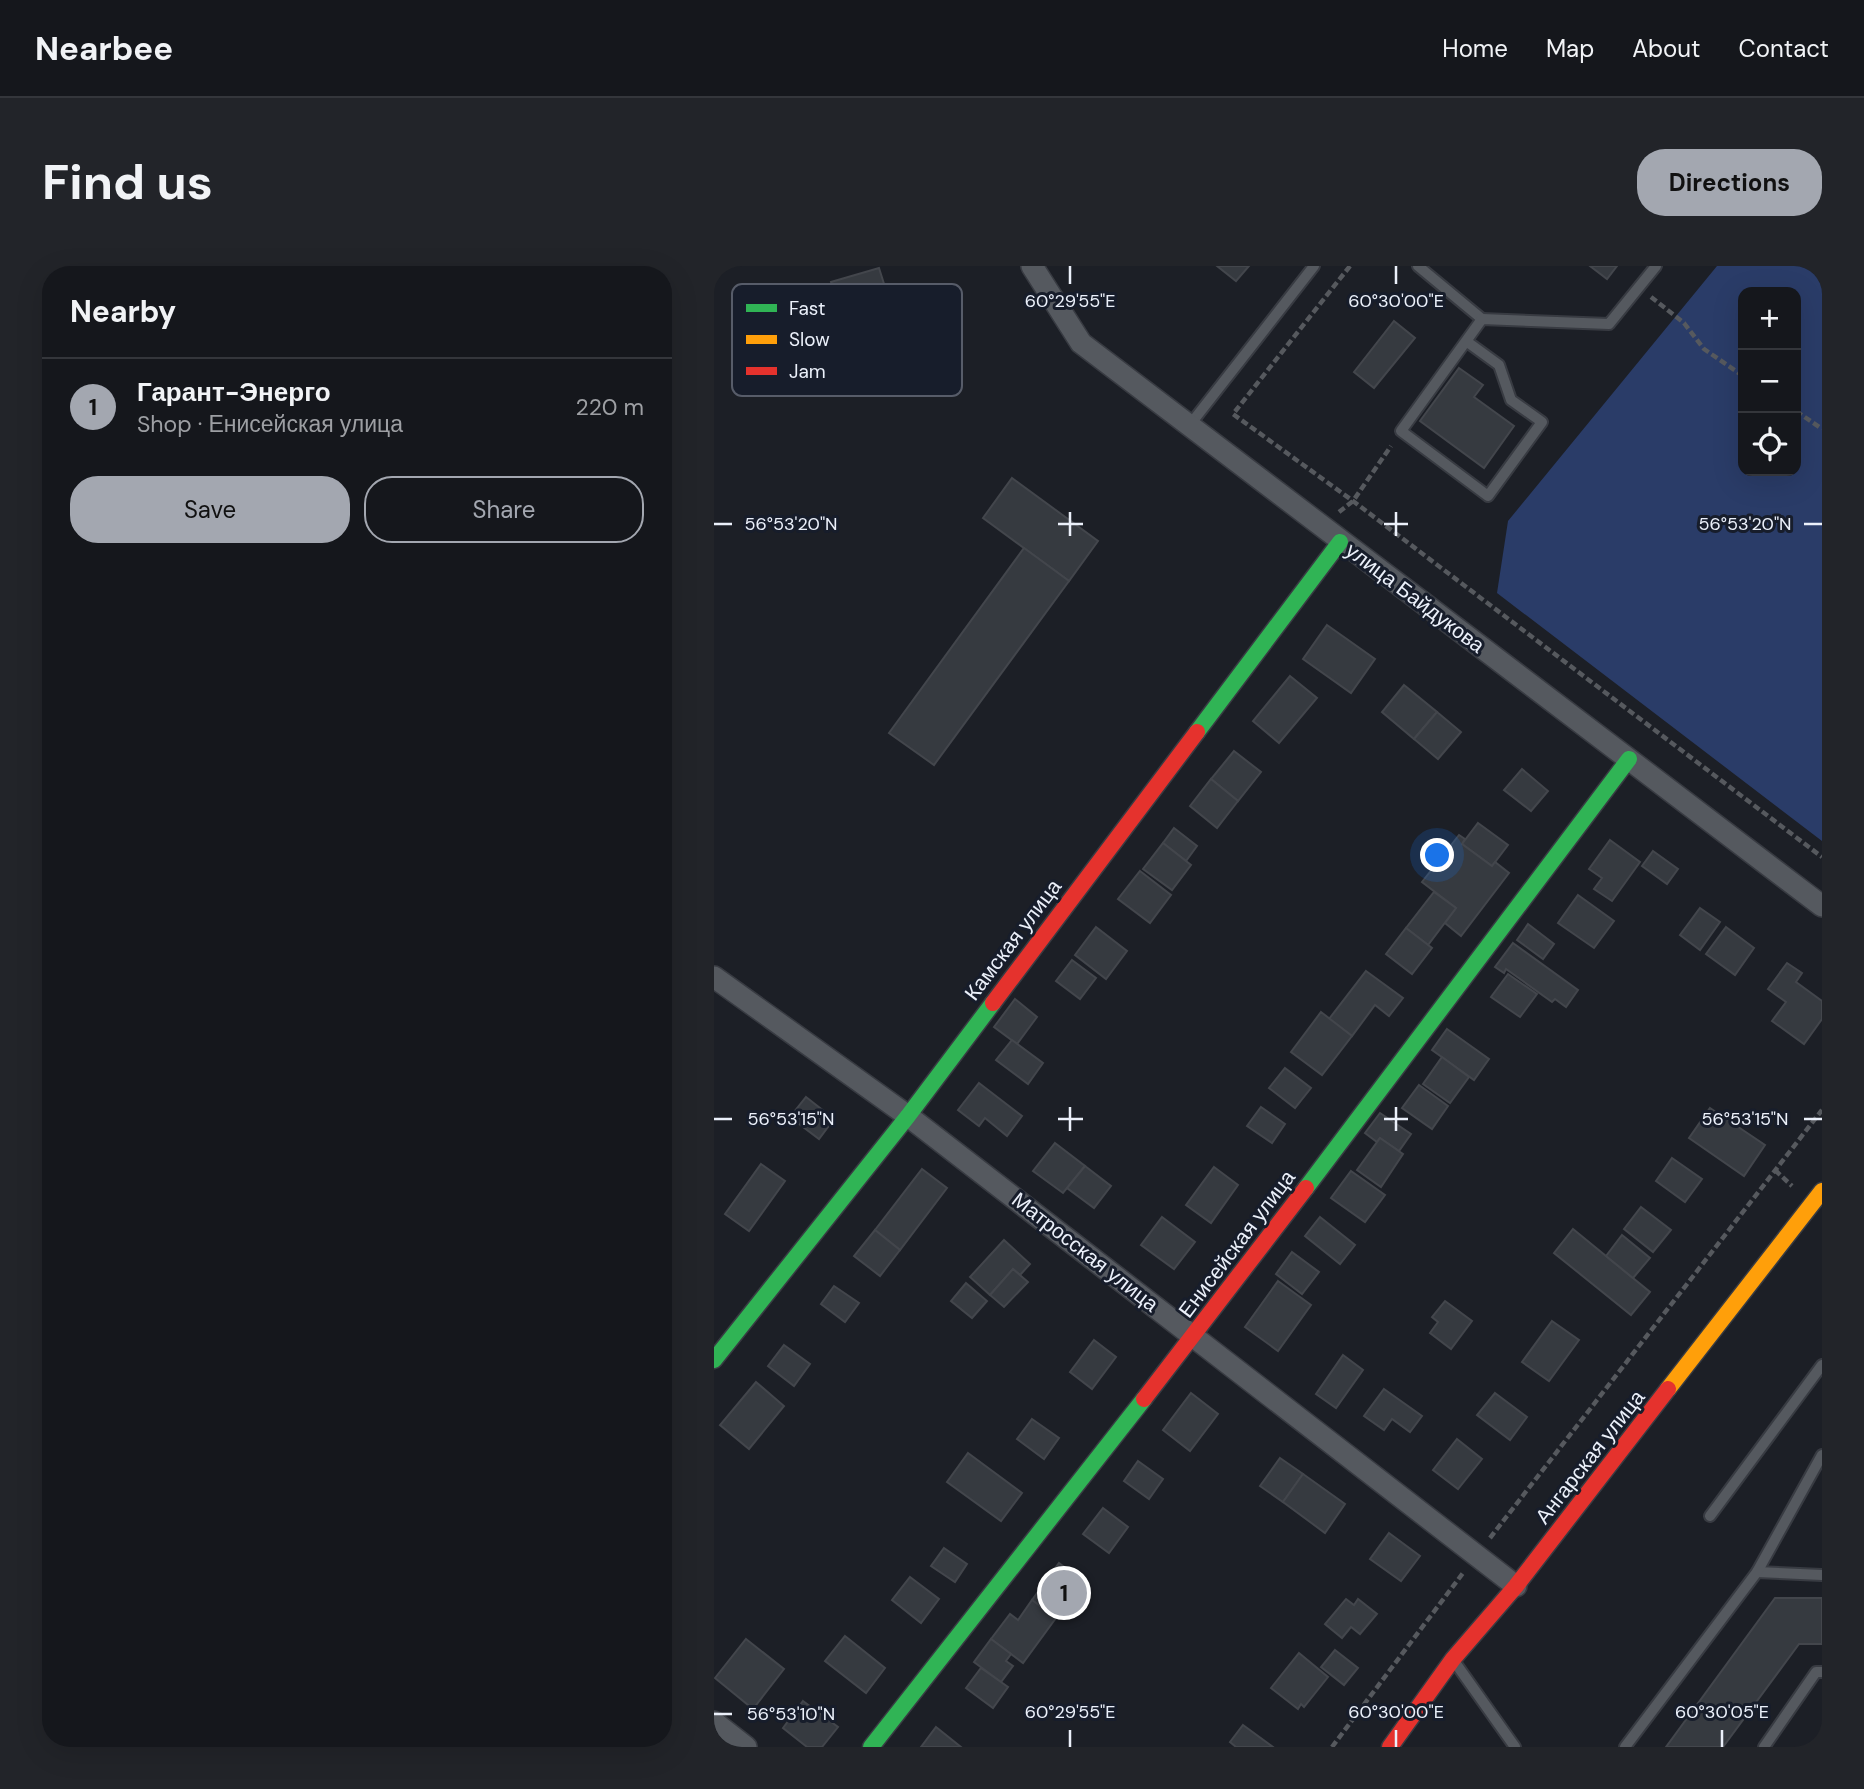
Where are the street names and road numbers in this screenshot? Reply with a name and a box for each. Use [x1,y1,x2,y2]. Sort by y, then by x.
street label: улица Байдукова [1340,537,1490,660]
street label: Камская улица [958,873,1068,1006]
street label: Енисейская улица [1172,1164,1302,1323]
street label: Матросская улица [1006,1186,1164,1318]
street label: Ангарская улица [1529,1384,1651,1530]

